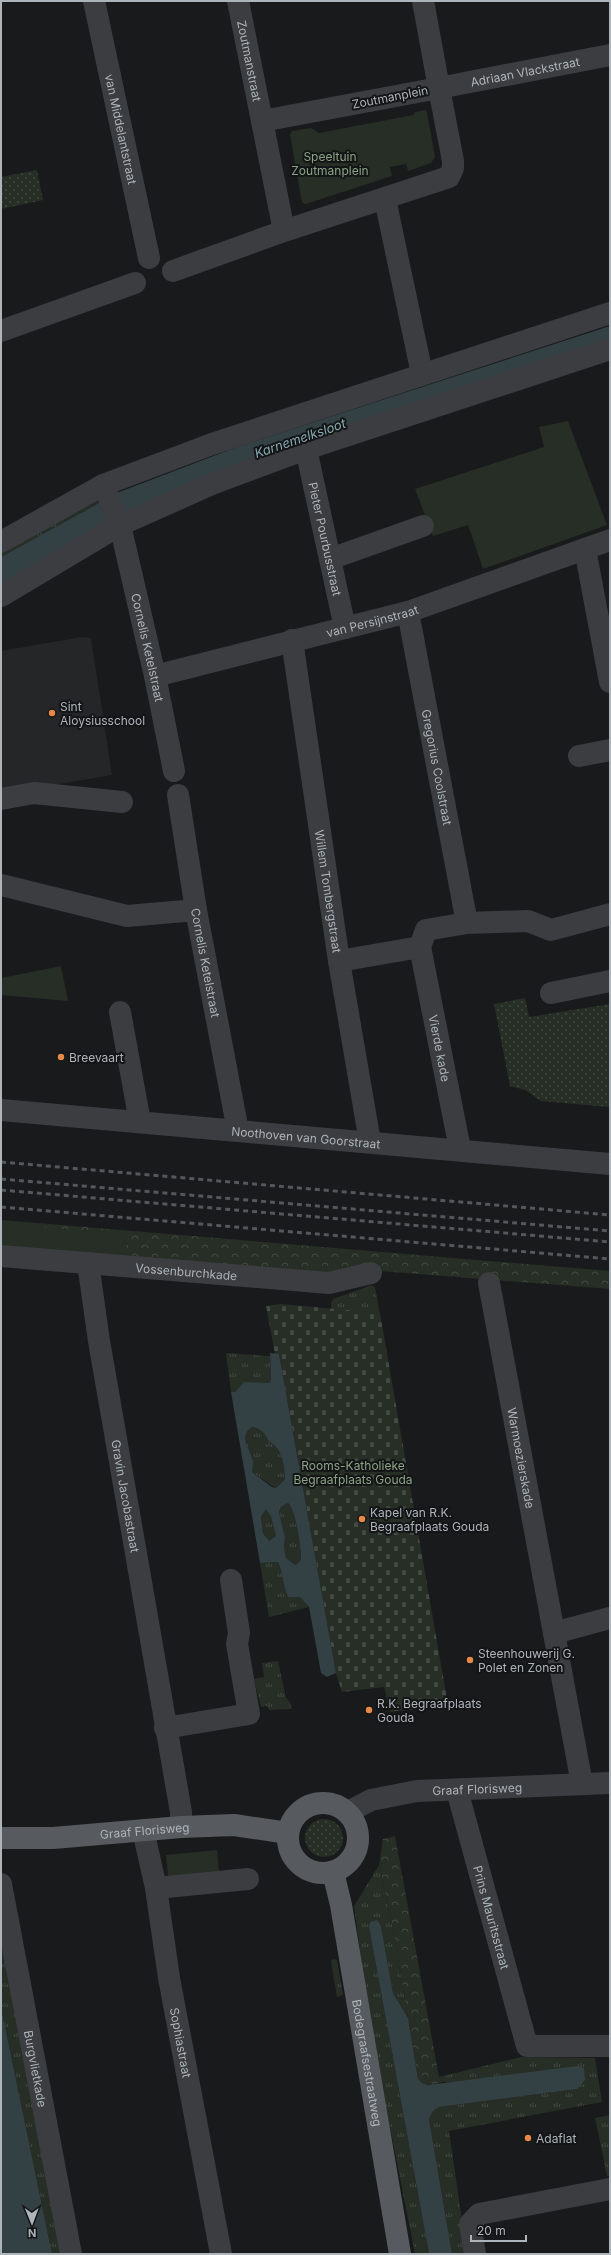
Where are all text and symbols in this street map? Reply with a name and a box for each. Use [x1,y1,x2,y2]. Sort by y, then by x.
street label: Zoutmanstraat [235,19,265,103]
street label: Adriaan Vlackstraat [469,54,581,89]
street label: van Middelantstraat [102,73,140,186]
street label: Zoutmanplein [351,82,429,112]
park label: Speeltuin Zoutmanplein [291,149,369,178]
water label: Karnemelksloot [252,415,348,461]
street label: Pieter Pourbusstraat [306,481,345,597]
street label: Cornelis Ketelstraat [129,592,167,703]
street label: van Persijnstraat [324,601,420,640]
place label: Sint Aloysiusschool [60,699,145,728]
marker: Sint Aloysiusschool [47,708,57,718]
street label: Gregorius Coolstraat [419,708,456,826]
street label: Willem Tombergstraat [312,829,345,954]
street label: Cornelis Ketelstraat [188,907,224,1019]
street label: Vierde kade [426,1013,454,1083]
place label: Breevaart [69,1050,124,1065]
marker: Breevaart [56,1052,66,1062]
street label: Noothoven van Goorstraat [231,1123,381,1151]
street label: Vossenburchkade [135,1260,238,1283]
street label: Warmoezierskade [505,1406,538,1510]
street label: Gravin Jacobastraat [109,1438,143,1554]
park label: Rooms-Katholieke Begraafplaats Gouda [293,1458,413,1487]
place label: Kapel van R.K. Begraafplaats Gouda [370,1505,489,1534]
marker: Kapel van R.K. Begraafplaats Gouda [357,1514,367,1524]
place label: Steenhouwerij G. Polet en Zonen [478,1646,575,1675]
marker: Steenhouwerij G. Polet en Zonen [465,1655,475,1665]
place label: R.K. Begraafplaats Gouda [377,1696,482,1725]
marker: R.K. Begraafplaats Gouda [364,1705,374,1715]
street label: Graaf Florisweg [432,1779,522,1798]
street label: Graaf Florisweg [99,1819,190,1841]
street label: Prins Mauritsstraat [470,1864,513,1971]
street label: Bodegraafsestraatweg [350,1998,386,2128]
street label: Sophiastraat [167,2006,195,2079]
street label: Burgvlietkade [21,2029,51,2108]
place label: Adaflat [536,2131,576,2146]
marker: Adaflat [523,2133,533,2143]
north arrow [12,2203,52,2243]
scale bar [471,2217,526,2243]
text: 20 m [477,2223,506,2238]
text: N [28,2226,36,2240]

